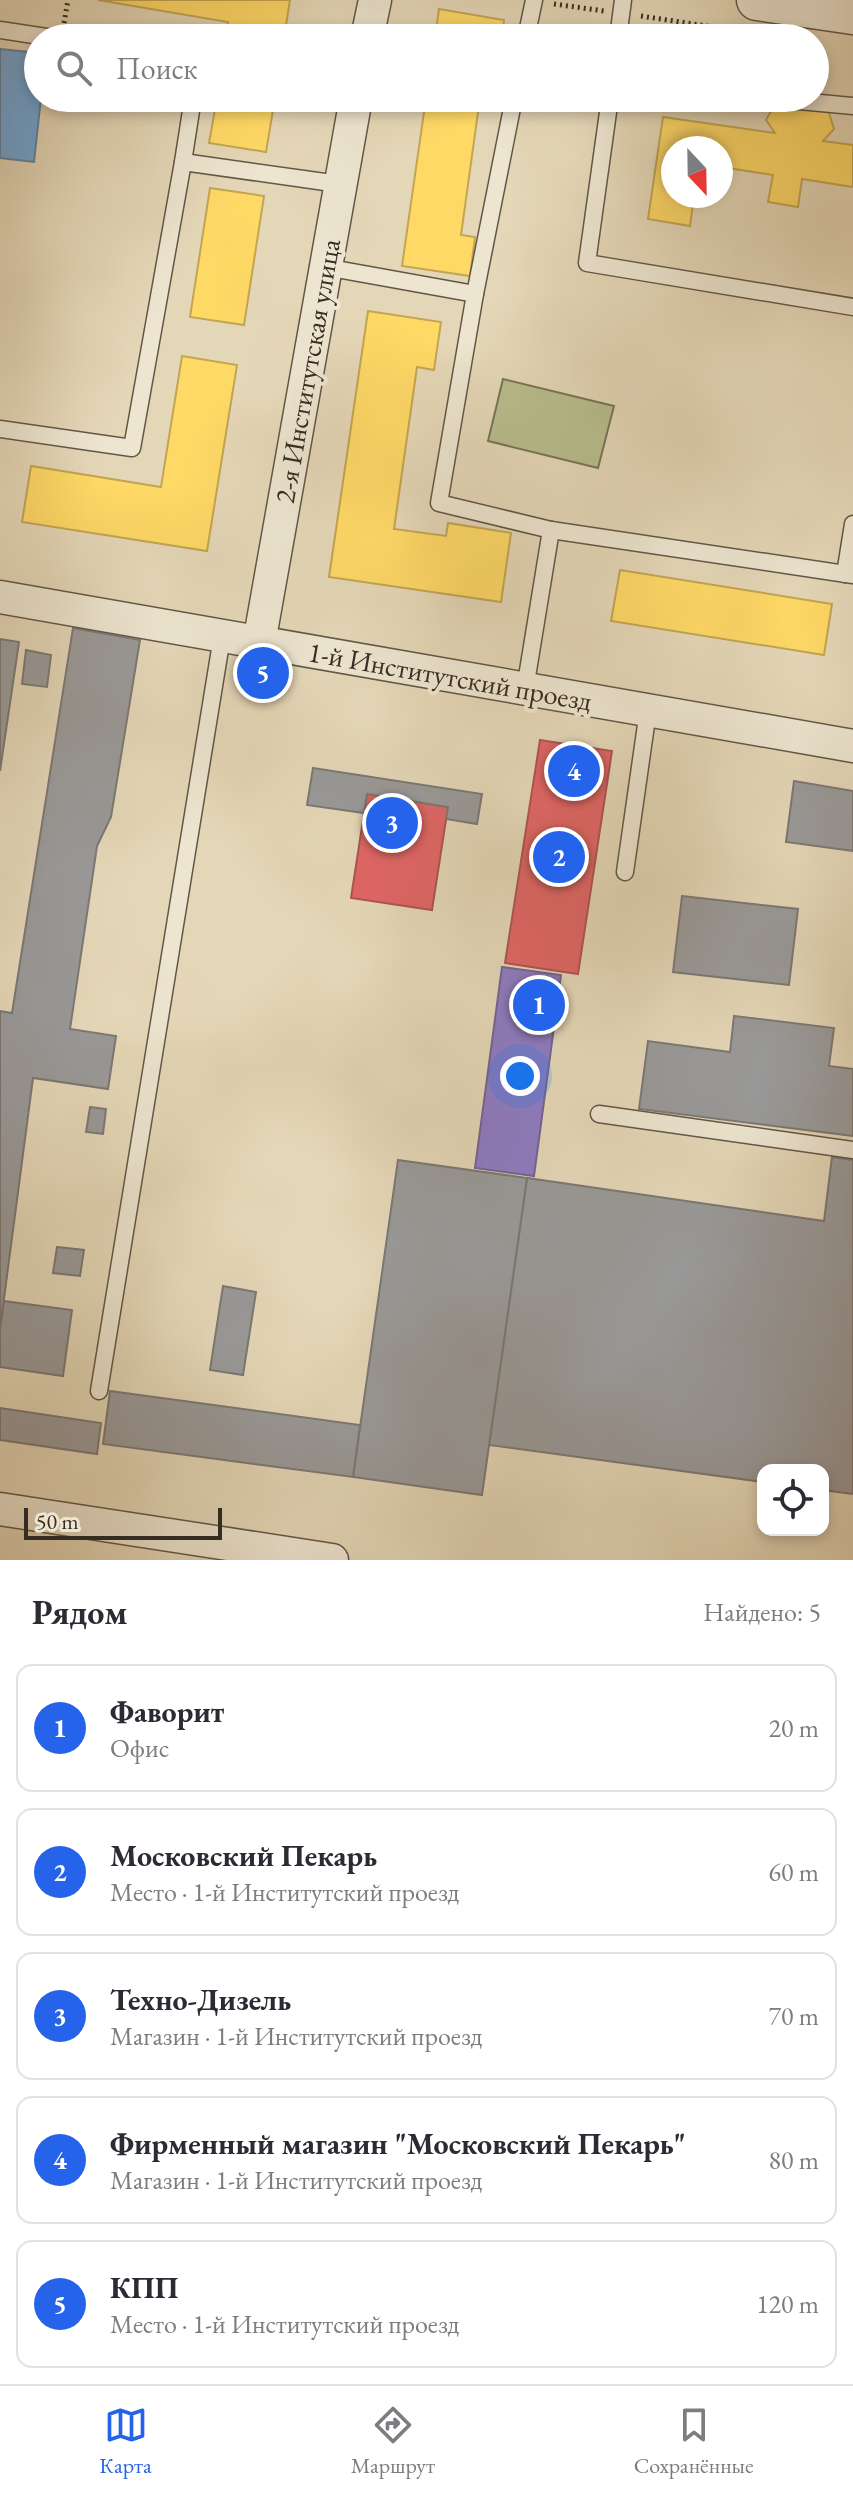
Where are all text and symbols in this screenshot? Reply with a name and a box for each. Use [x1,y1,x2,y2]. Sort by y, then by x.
search box [24,24,829,112]
icon: search [52,46,96,90]
text: Поиск [116,49,198,88]
north arrow [661,136,733,208]
street label: 2-я Институтская улица [266,235,348,506]
street label: 1-й Институтский проезд [305,633,595,719]
pin: 5 [237,643,289,703]
pin: 4 [548,741,600,801]
pin: 3 [366,793,418,853]
pin: 2 [533,827,585,887]
pin: 1 [513,975,565,1035]
your location [500,1056,540,1096]
map controls [757,1464,829,1536]
button: locate [757,1464,829,1536]
scale bar [24,1504,222,1540]
text: 50 m [36,1507,79,1536]
text: Рядом [32,1590,127,1634]
text: Найдено: 5 [703,1595,821,1629]
text: Фаворит [110,1692,224,1731]
text: 1 [53,1711,67,1745]
text: 20 m [769,1711,819,1745]
text: Офис [110,1731,169,1765]
text: Московский Пекарь [110,1836,377,1875]
text: 2 [53,1855,67,1889]
text: 60 m [769,1855,819,1889]
text: Место · 1-й Институтский проезд [110,1875,459,1909]
text: Техно-Дизель [110,1980,291,2019]
text: 3 [53,1999,67,2033]
text: 70 m [769,1999,819,2033]
text: Магазин · 1-й Институтский проезд [110,2019,482,2053]
text: Фирменный магазин "Московский Пекарь" [110,2124,686,2163]
text: 4 [53,2143,67,2177]
text: 80 m [769,2143,819,2177]
text: Магазин · 1-й Институтский проезд [110,2163,482,2197]
text: КПП [110,2268,179,2307]
text: 5 [53,2287,67,2321]
text: 120 m [756,2287,819,2321]
text: Место · 1-й Институтский проезд [110,2307,459,2341]
tab: Карта [99,2403,152,2480]
tab: Маршрут [351,2403,435,2480]
tab: Сохранённые [634,2403,754,2480]

